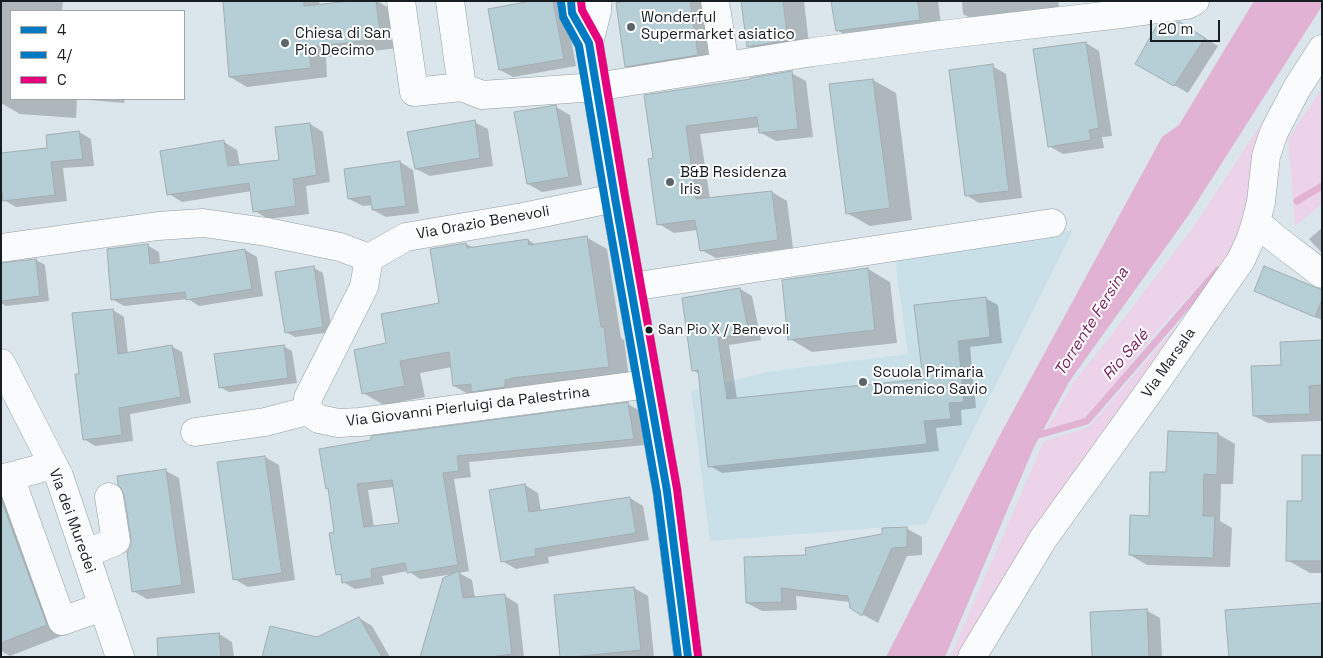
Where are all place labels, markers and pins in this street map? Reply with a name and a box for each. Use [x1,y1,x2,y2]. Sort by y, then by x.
place label: Wonderful Supermarket asiatico [641,9,795,44]
marker: Wonderful Supermarket asiatico [625,21,637,33]
place label: Chiesa di San Pio Decimo [295,25,391,60]
marker: Chiesa di San Pio Decimo [279,37,291,49]
place label: B&B Residenza Iris [680,164,787,199]
marker: B&B Residenza Iris [664,176,676,188]
place label: San Pio X / Benevoli [658,322,789,338]
marker: San Pio X / Benevoli [644,325,654,335]
place label: Scuola Primaria Domenico Savio [873,364,987,399]
marker: Scuola Primaria Domenico Savio [857,376,869,388]

